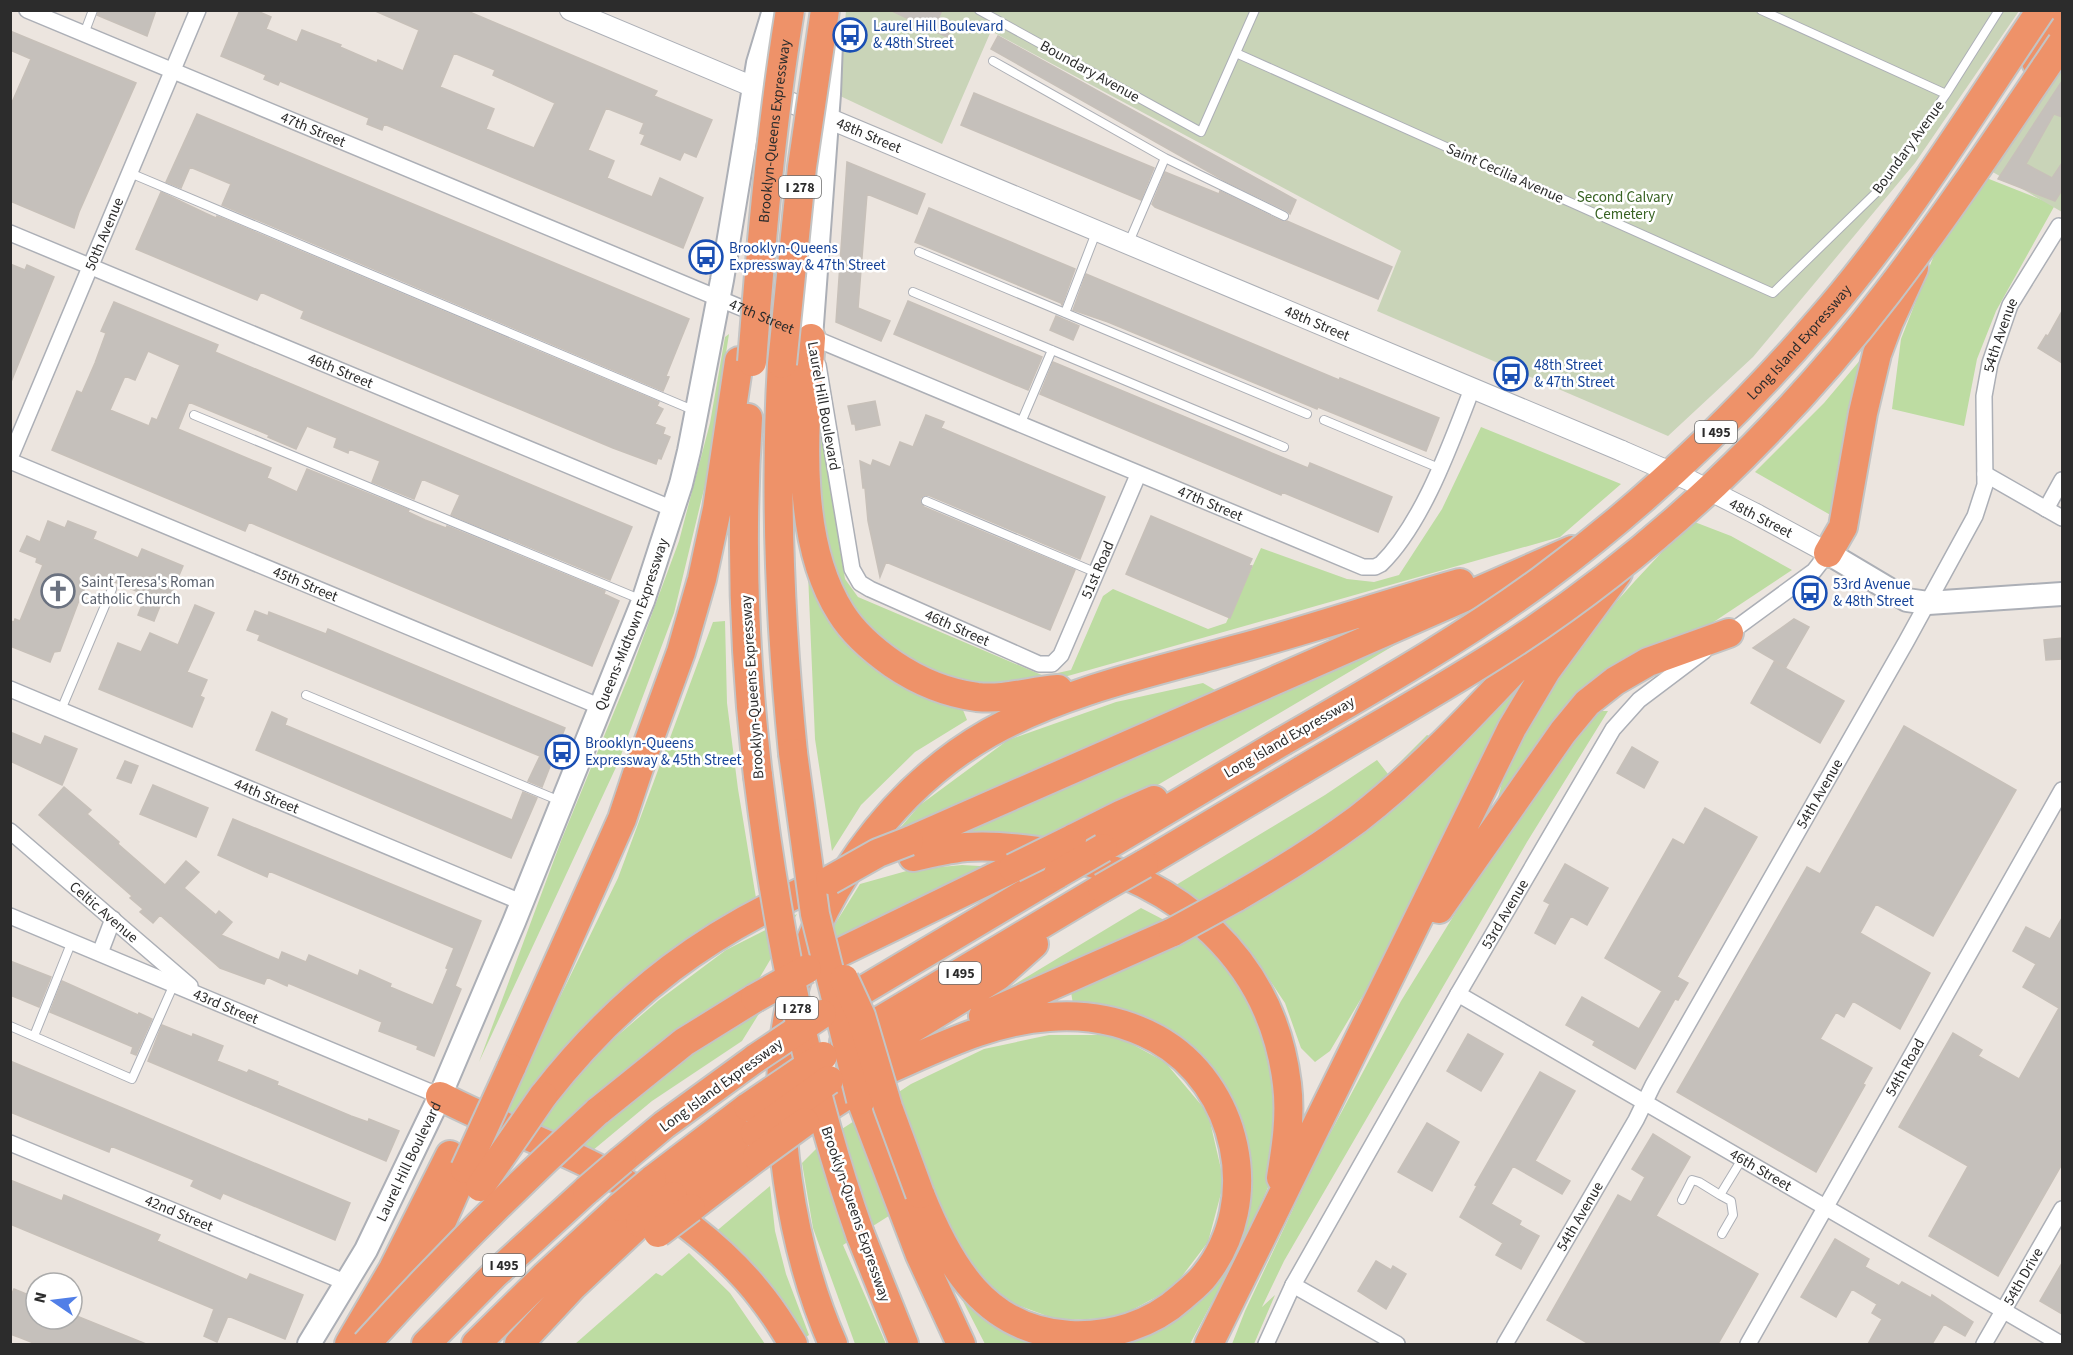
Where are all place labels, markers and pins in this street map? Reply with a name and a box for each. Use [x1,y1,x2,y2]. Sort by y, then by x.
place label: Laurel Hill Boulevard & 48th Street [873,16,1004,54]
bus stop icon: Laurel Hill Boulevard & 48th Street [832,17,868,53]
place label: Brooklyn-Queens Expressway & 47th Street [729,238,886,276]
bus stop icon: Brooklyn-Queens Expressway & 47th Street [688,239,724,275]
place label: 48th Street & 47th Street [1534,355,1615,393]
bus stop icon: 48th Street & 47th Street [1493,356,1529,392]
place label: Saint Teresa's Roman Catholic Church [81,572,215,610]
church icon: Saint Teresa's Roman Catholic Church [40,573,76,609]
place label: 53rd Avenue & 48th Street [1833,574,1914,612]
bus stop icon: 53rd Avenue & 48th Street [1792,575,1828,611]
place label: Brooklyn-Queens Expressway & 45th Street [585,733,742,771]
bus stop icon: Brooklyn-Queens Expressway & 45th Street [544,734,580,770]

